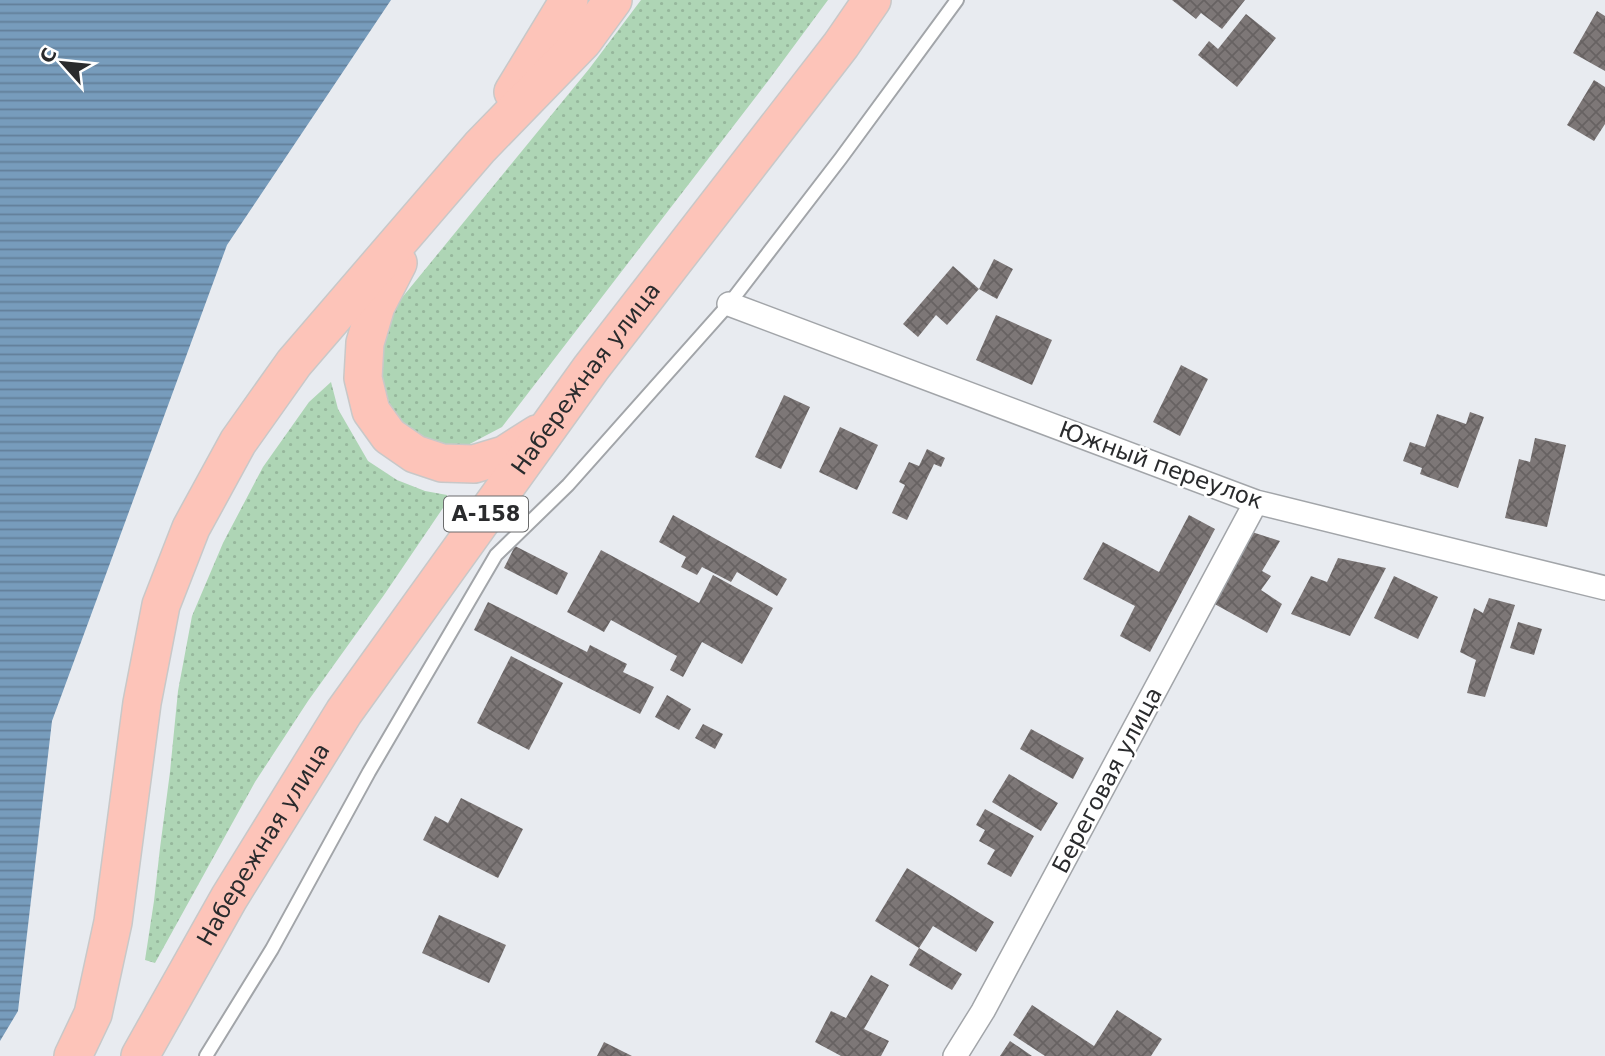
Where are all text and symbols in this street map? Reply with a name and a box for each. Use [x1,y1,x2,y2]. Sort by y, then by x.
north arrow [28,28,98,98]
text: С [35,44,61,66]
street label: Набережная улица [506,277,665,479]
street label: Южный переулок [1055,416,1267,514]
road number: А-158 [444,496,528,532]
street label: Береговая улица [1047,683,1167,877]
street label: Набережная улица [192,738,335,950]

